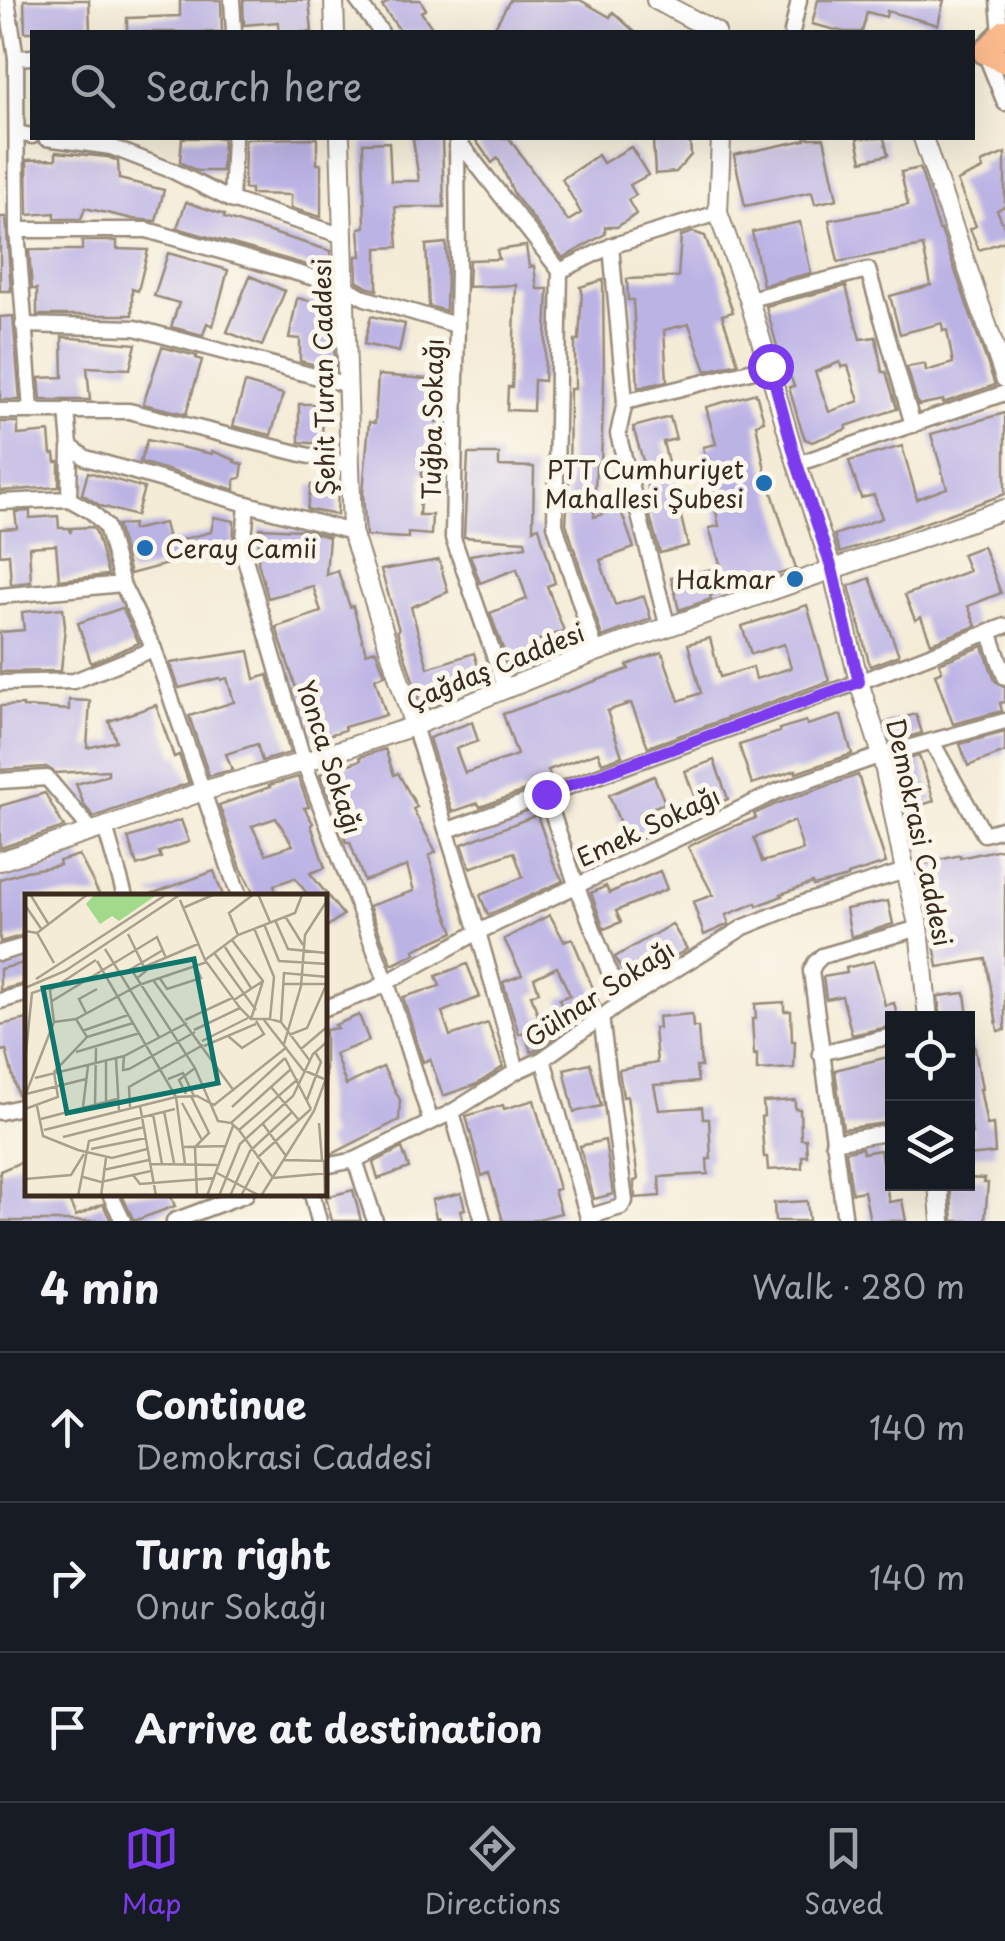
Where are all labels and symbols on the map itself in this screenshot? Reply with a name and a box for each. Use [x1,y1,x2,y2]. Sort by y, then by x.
street label: Şehit Turan Caddesi [302,258,344,496]
street label: Tuğba Sokağı [412,338,452,500]
route start [748,344,794,390]
place label: PTT Cumhuriyet Mahallesi Şubesi [545,450,744,517]
marker: PTT Cumhuriyet Mahallesi Şubesi [753,472,775,494]
place label: Ceray Camii [165,529,317,567]
marker: Ceray Camii [134,537,156,559]
place label: Hakmar [676,560,776,598]
marker: Hakmar [784,568,806,590]
street label: Çağdaş Caddesi [400,613,590,719]
street label: Yonca Sokağı [287,675,373,839]
street label: Demokrasi Caddesi [877,714,963,950]
route end [524,772,570,818]
street label: Emek Sokağı [570,776,726,876]
inset map [25,894,328,1196]
street label: Gülnar Sokağı [517,930,681,1056]

